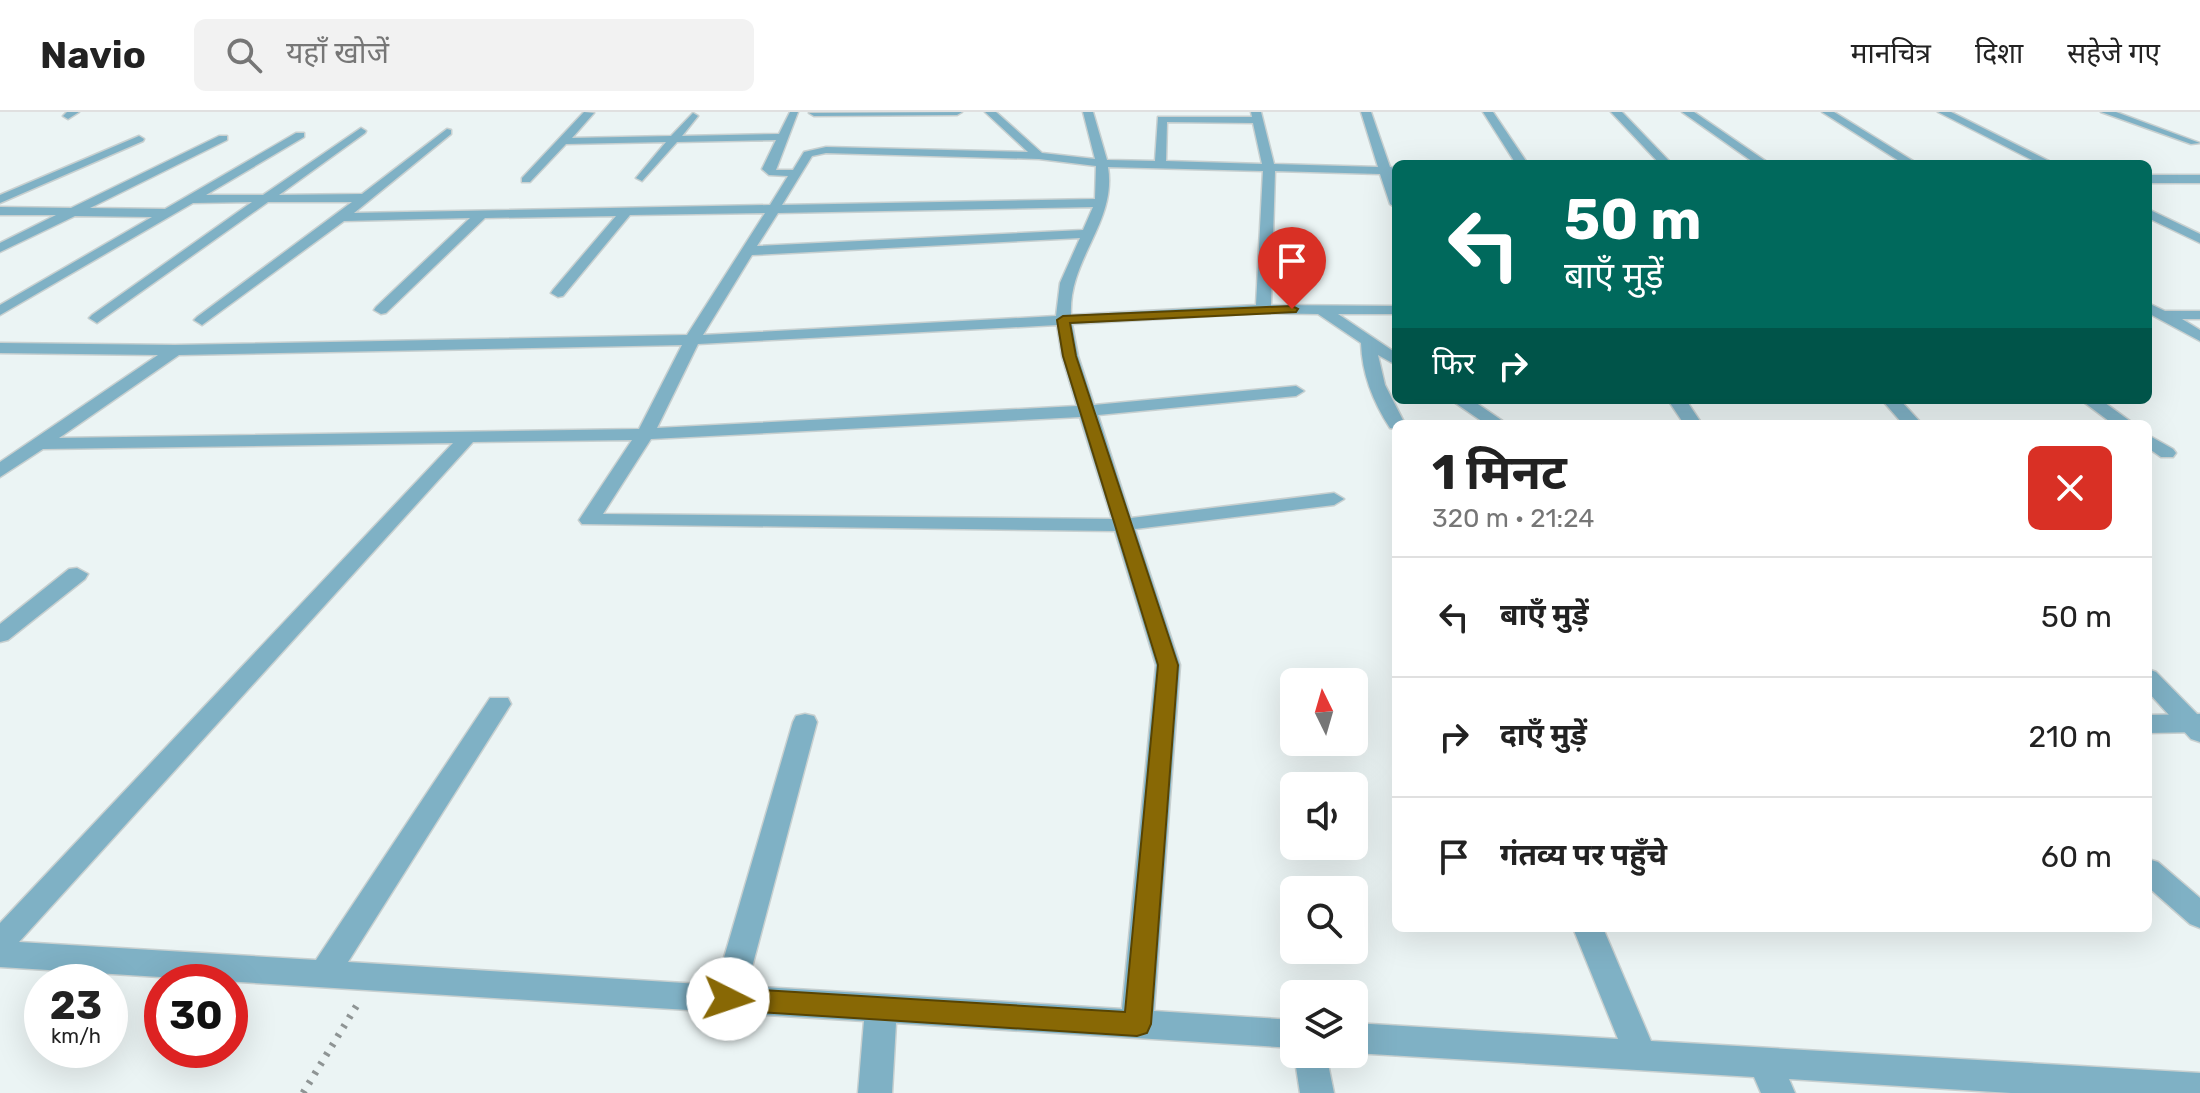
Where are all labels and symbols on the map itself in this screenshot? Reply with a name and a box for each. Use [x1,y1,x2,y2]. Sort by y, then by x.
pin [1258,227,1326,309]
north arrow [1280,668,1368,756]
position arrow [686,957,770,1041]
speed limit sign: 30 [144,964,248,1068]

